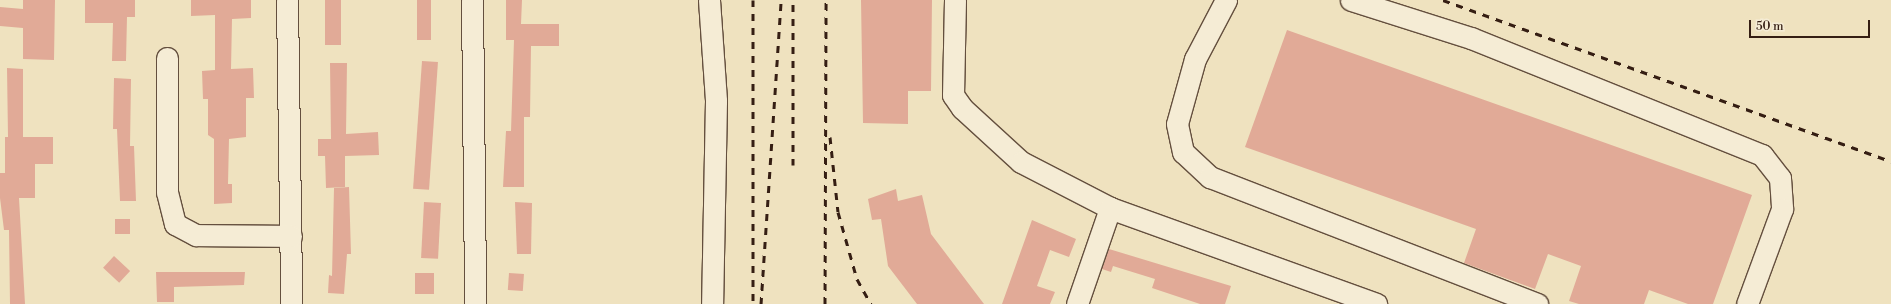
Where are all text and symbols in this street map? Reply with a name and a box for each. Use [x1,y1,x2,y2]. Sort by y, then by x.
scale bar [1751,12,1872,38]
text: 50 m [1756,19,1784,34]

